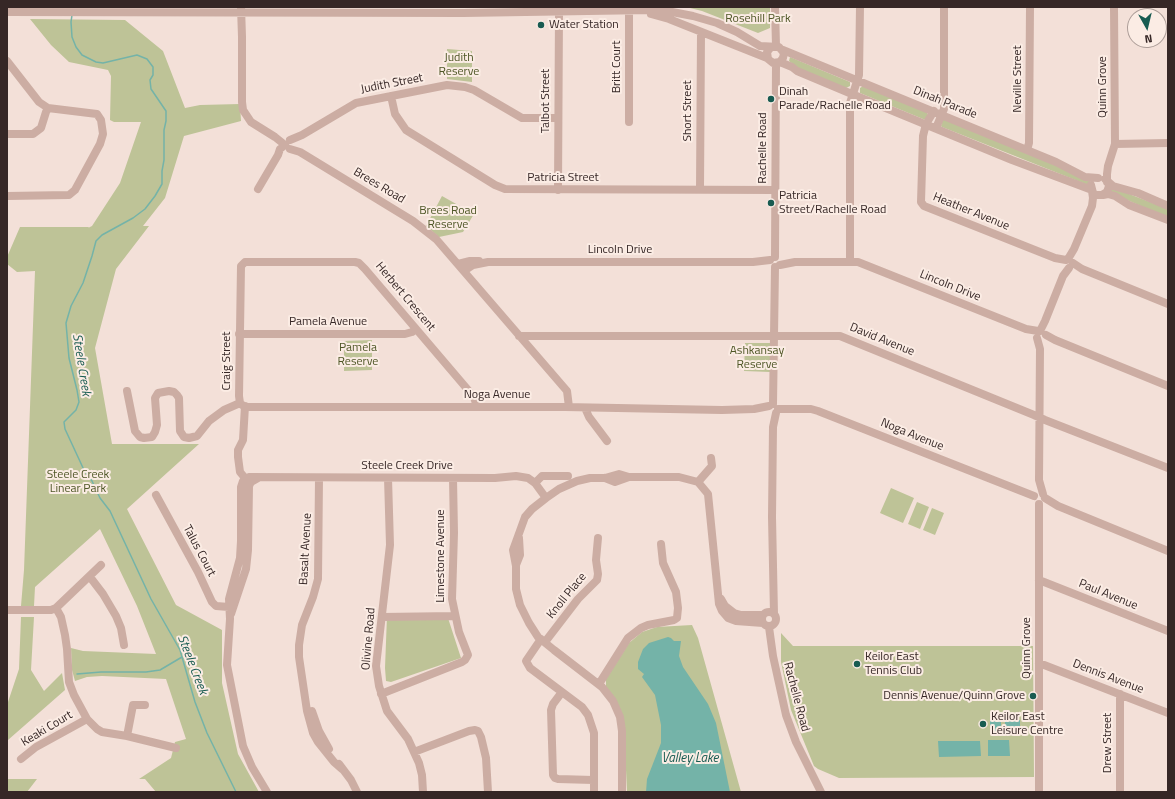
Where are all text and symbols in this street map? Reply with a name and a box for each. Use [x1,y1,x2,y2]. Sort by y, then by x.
north arrow [1127,8,1167,48]
park label: Rosehill Park [725,12,791,26]
place label: Water Station [549,18,619,32]
marker: Water Station [536,20,546,30]
text: N [1144,30,1153,47]
street label: Britt Court [610,41,624,93]
street label: Neville Street [1011,45,1025,113]
park label: Judith Reserve [439,51,479,79]
street label: Quinn Grove [1096,56,1110,118]
street label: Talbot Street [539,69,553,133]
street label: Judith Street [360,71,424,97]
street label: Short Street [681,80,695,142]
street label: Dinah Parade [911,84,979,122]
place label: Dinah Parade/Rachelle Road [779,85,891,113]
marker: Dinah Parade/Rachelle Road [766,94,776,104]
street label: Rachelle Road [756,112,770,184]
street label: Brees Road [351,165,407,207]
street label: Patricia Street [527,171,599,185]
place label: Patricia Street/Rachelle Road [779,189,886,217]
street label: Heather Avenue [931,190,1011,234]
marker: Patricia Street/Rachelle Road [766,198,776,208]
park label: Brees Road Reserve [419,204,477,232]
street label: Lincoln Drive [588,243,652,257]
street label: Herbert Crescent [372,260,438,334]
street label: Lincoln Drive [917,267,983,305]
street label: Pamela Avenue [289,315,367,329]
street label: David Avenue [847,320,917,360]
street label: Craig Street [220,331,234,391]
water label: Steele Creek [68,333,94,397]
park label: Pamela Reserve [338,341,378,369]
park label: Ashkansay Reserve [730,344,784,372]
street label: Noga Avenue [464,388,530,402]
street label: Noga Avenue [878,416,946,454]
street label: Steele Creek Drive [361,459,453,473]
park label: Steele Creek Linear Park [47,468,109,496]
street label: Limestone Avenue [434,509,448,603]
street label: Basalt Avenue [297,513,315,585]
street label: Talus Court [179,523,219,579]
street label: Knoll Place [544,570,590,622]
street label: Paul Avenue [1076,577,1140,613]
street label: Olivine Road [359,607,379,671]
street label: Quinn Grove [1020,617,1034,679]
water label: Steele Creek [174,633,210,697]
place label: Keilor East Tennis Club [865,650,922,678]
street label: Dennis Avenue [1070,657,1146,697]
marker: Keilor East Tennis Club [852,659,862,669]
street label: Rachelle Road [780,661,812,733]
place label: Dennis Avenue/Quinn Grove [883,689,1025,703]
marker: Dennis Avenue/Quinn Grove [1028,691,1038,701]
street label: Keaki Court [19,708,75,750]
place label: Keilor East Leisure Centre [991,710,1063,738]
street label: Drew Street [1101,713,1115,773]
marker: Keilor East Leisure Centre [978,719,988,729]
water label: Valley Lake [661,751,719,767]

